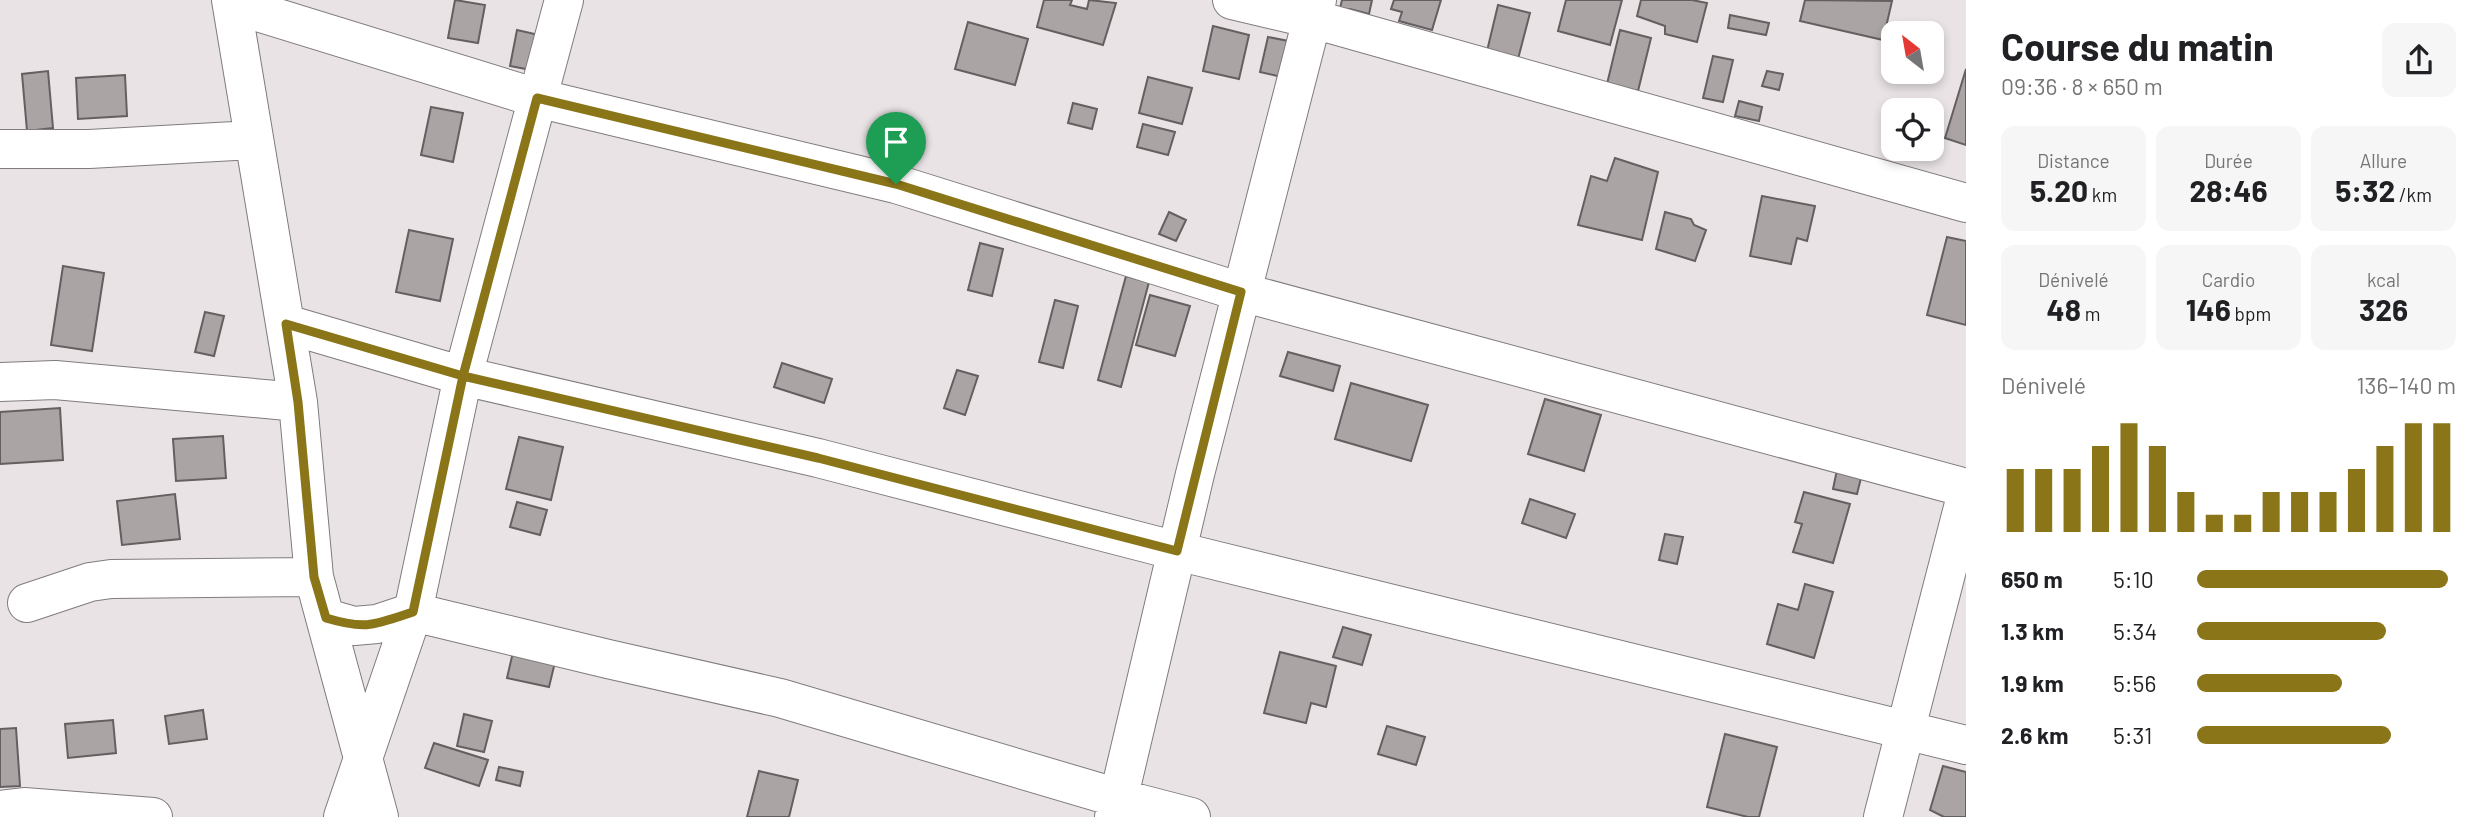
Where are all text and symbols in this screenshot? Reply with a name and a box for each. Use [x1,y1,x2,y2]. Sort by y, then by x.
north arrow [1881,21,1944,84]
map controls [1881,21,1944,161]
text: Course du matin [2001,23,2274,69]
button: share [2382,23,2456,97]
text: 09:36 · 8 × 650 m [2001,72,2163,100]
button: locate [1881,98,1944,161]
pin [866,112,926,184]
icon: arrive [877,123,915,161]
text: Distance [2037,149,2110,172]
text: Durée [2204,149,2253,172]
text: Allure [2360,149,2407,172]
text: 5.20 [2030,172,2088,208]
text: 28:46 [2189,172,2268,208]
text: 5:32 [2335,172,2395,208]
text: km [2088,183,2117,206]
text: /km [2395,183,2432,206]
text: Dénivelé [2038,268,2109,291]
text: Cardio [2202,268,2255,291]
text: kcal [2367,268,2400,291]
text: 48 [2047,291,2081,327]
text: 146 [2186,291,2231,327]
text: 326 [2359,291,2408,327]
text: m [2081,302,2100,325]
text: bpm [2231,302,2271,325]
text: Dénivelé [2001,371,2086,399]
text: 136–140 m [2357,371,2456,399]
text: 650 m [2001,565,2063,593]
text: 5:10 [2113,565,2154,593]
text: 1.3 km [2001,617,2064,645]
text: 5:34 [2113,617,2157,645]
text: 1.9 km [2001,669,2064,697]
text: 5:56 [2113,669,2156,697]
text: 2.6 km [2001,721,2069,749]
text: 5:31 [2113,721,2152,749]

